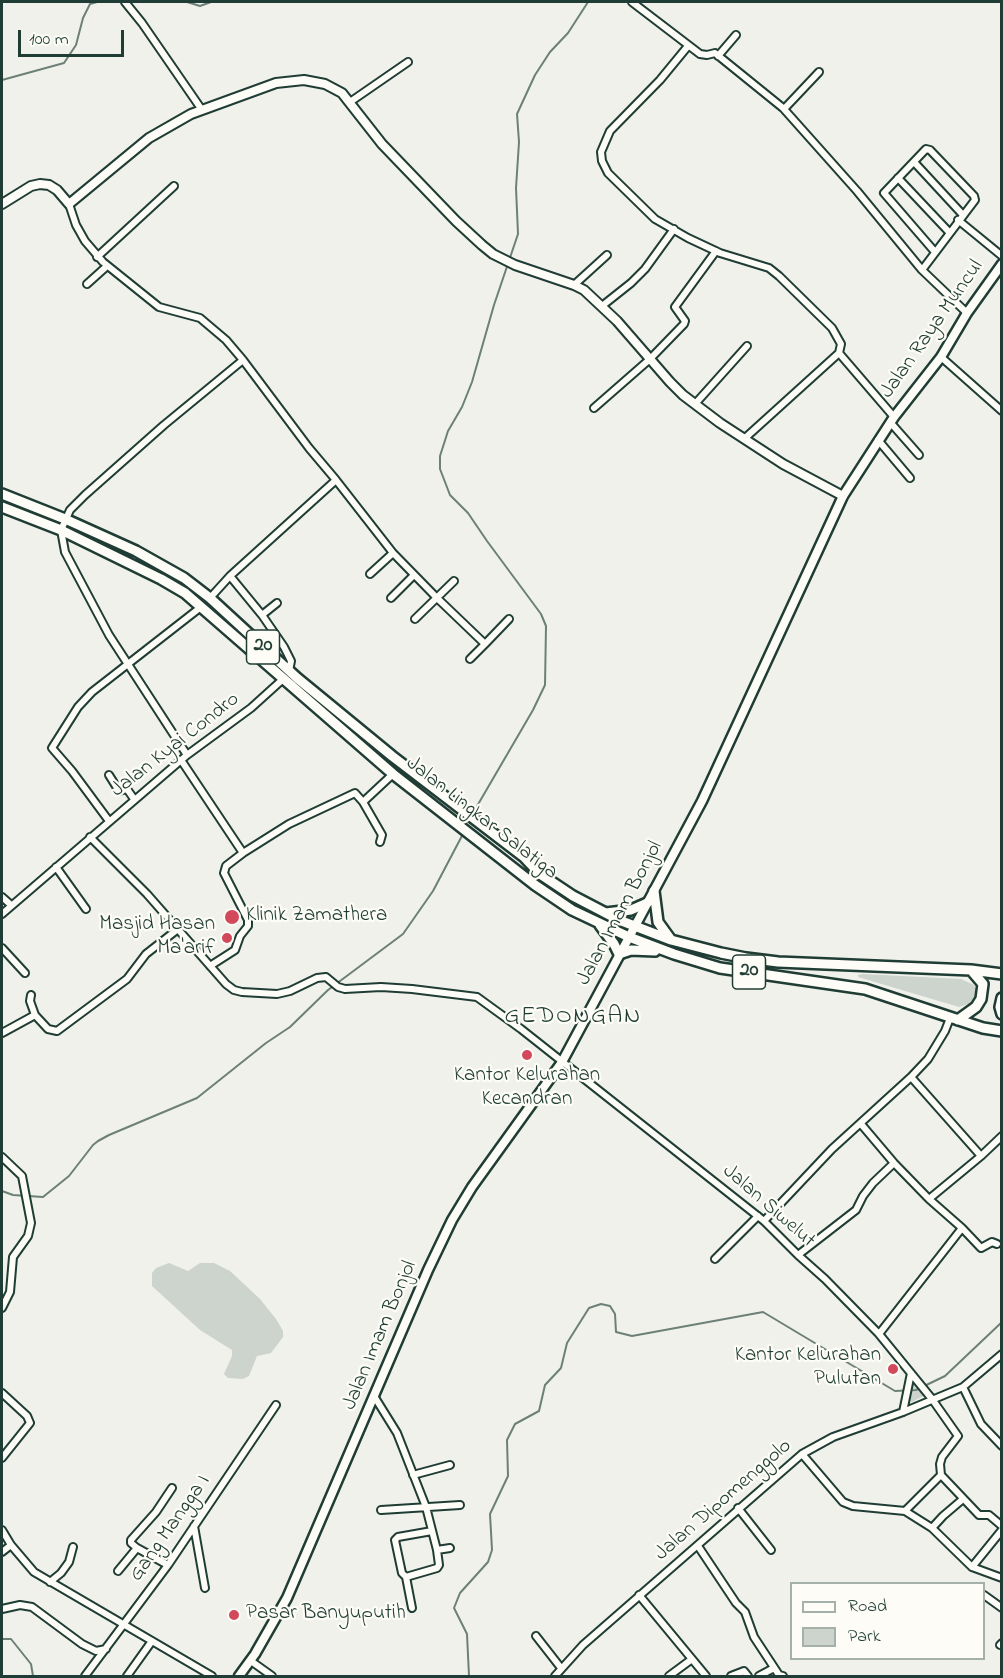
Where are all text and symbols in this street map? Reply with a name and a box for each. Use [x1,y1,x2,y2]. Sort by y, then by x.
scale bar [21,18,128,56]
text: 100 m [29,27,69,53]
street label: Jalan Raya Muncul [876,256,990,404]
road number: 20 [246,630,280,664]
street label: Jalan Kyai Condro [107,688,245,804]
street label: Jalan Lingkar Salatiga [400,752,562,886]
street label: Jalan Imam Bonjol [572,838,670,990]
place label: Klinik Zamathera [246,904,387,930]
marker: Klinik Zamathera [223,908,241,926]
place label: Masjid Hasan Ma'arif [99,913,215,963]
marker: Masjid Hasan Ma'arif [220,931,234,945]
road number: 20 [732,955,766,989]
district label: GEDONGAN [504,1004,642,1032]
marker: Kantor Kelurahan Kecandran [520,1048,534,1062]
place label: Kantor Kelurahan Kecandran [454,1064,600,1114]
street label: Jalan Siwelut [716,1160,820,1254]
street label: Jalan Imam Bonjol [338,1258,424,1414]
place label: Kantor Kelurahan Pulutan [735,1344,881,1394]
marker: Kantor Kelurahan Pulutan [886,1362,900,1376]
street label: Jalan Dipomenggolo [650,1435,798,1567]
street label: Gang Mangga I [125,1471,217,1587]
legend [790,1582,985,1660]
text: Road [848,1594,887,1620]
place label: Pasar Banyuputih [246,1602,406,1628]
marker: Pasar Banyuputih [227,1608,241,1622]
text: Park [848,1624,881,1650]

